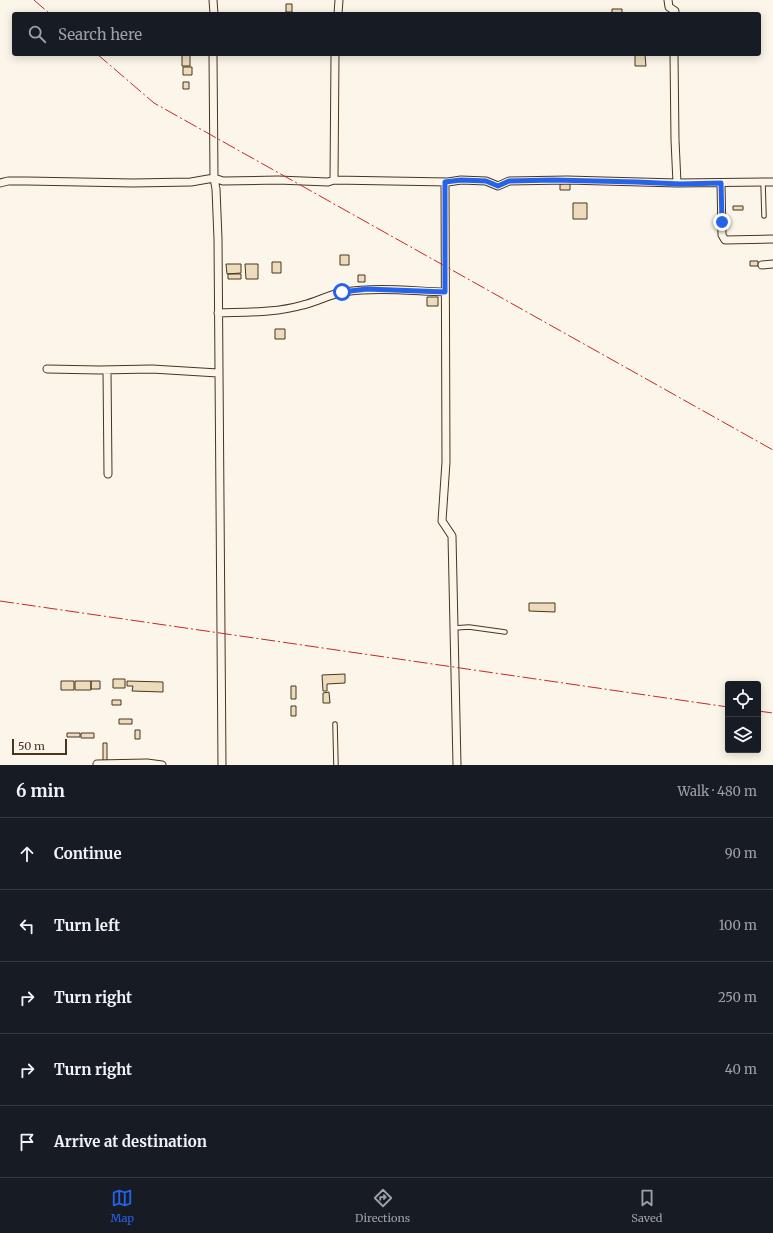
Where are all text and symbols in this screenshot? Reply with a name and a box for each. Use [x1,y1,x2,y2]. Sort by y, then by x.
search box [12,12,761,56]
icon: search [26,23,48,45]
text: Search here [58,25,142,44]
route end [713,213,731,231]
route start [333,283,351,301]
map controls [725,681,761,753]
button: locate [725,681,761,717]
button: layers [725,717,761,753]
scale bar [12,737,67,756]
text: 50 m [18,739,45,753]
text: 6 min [16,780,65,802]
text: Walk · 480 m [678,783,757,800]
icon: ahead [16,843,38,865]
text: Continue [54,844,122,863]
text: 90 m [725,845,757,862]
icon: left [16,915,38,937]
text: Turn left [54,916,120,935]
text: 100 m [719,917,757,934]
icon: right [16,987,38,1009]
text: Turn right [54,988,132,1007]
text: 250 m [718,989,757,1006]
icon: right [16,1059,38,1081]
text: Turn right [54,1060,132,1079]
text: 40 m [725,1061,757,1078]
icon: arrive [16,1131,38,1153]
text: Arrive at destination [54,1132,207,1151]
tab: Map [111,1187,134,1225]
tab: Directions [355,1187,410,1225]
tab: Saved [631,1187,662,1225]

